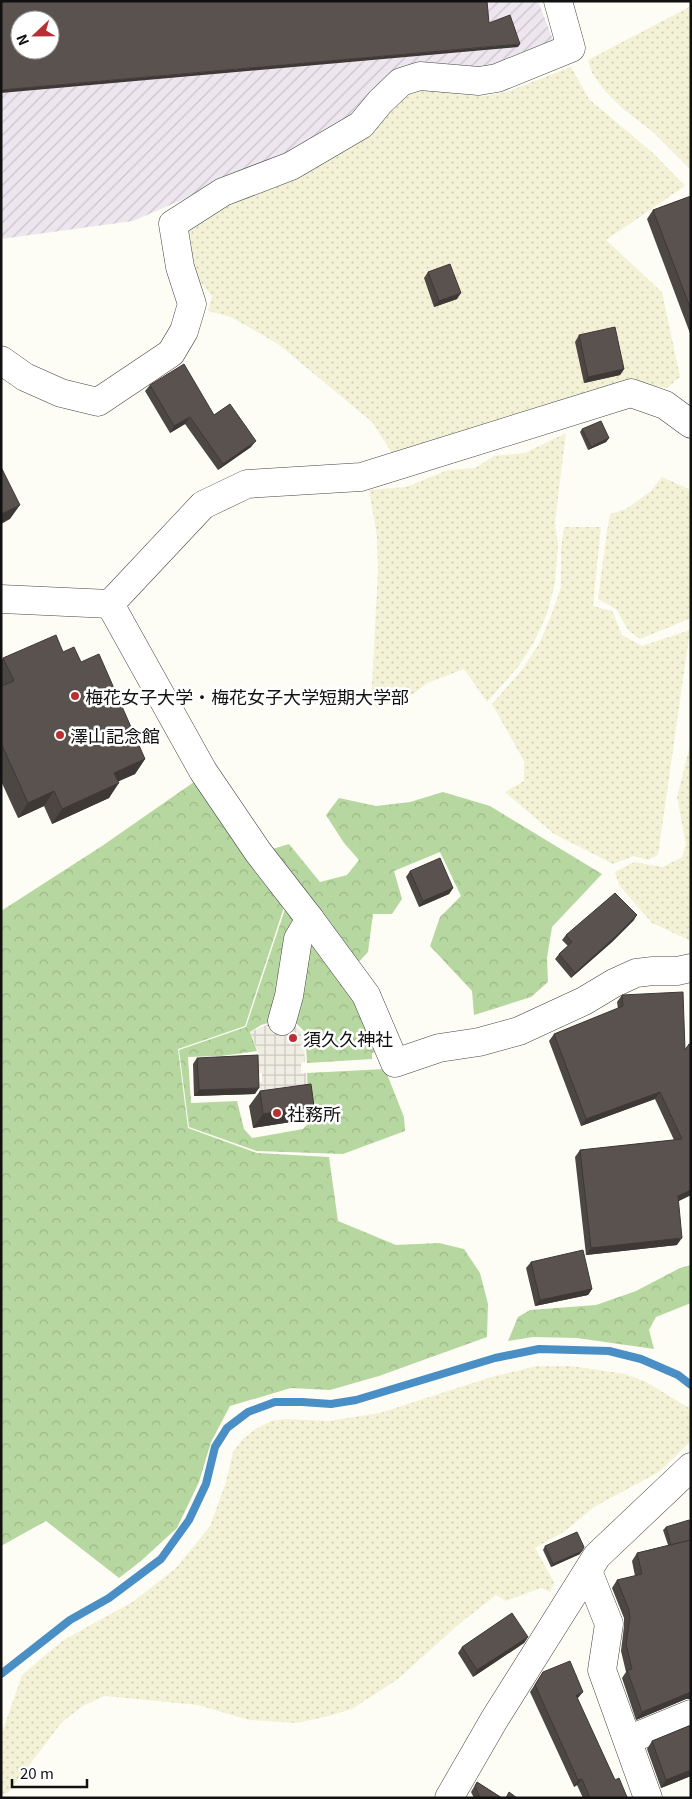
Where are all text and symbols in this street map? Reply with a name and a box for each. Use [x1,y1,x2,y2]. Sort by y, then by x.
north arrow [10,10,60,60]
text: N [11,32,33,49]
place label: 梅花女子大学・梅花女子大学短期大学部 [85,683,409,709]
marker: 梅花女子大学・梅花女子大学短期大学部 [69,690,81,702]
place label: 澤山記念館 [70,722,160,748]
marker: 澤山記念館 [54,729,66,741]
place label: 須久久神社 [303,1025,393,1051]
marker: 須久久神社 [287,1032,299,1044]
place label: 社務所 [287,1100,341,1126]
marker: 社務所 [271,1107,283,1119]
scale bar [12,1756,88,1788]
text: 20 m [20,1762,54,1783]

